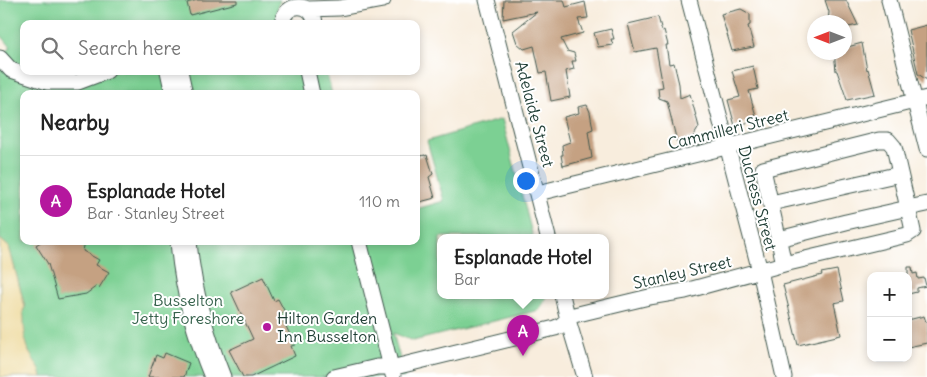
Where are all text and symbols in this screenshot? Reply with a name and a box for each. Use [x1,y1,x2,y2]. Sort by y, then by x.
north arrow [807,15,852,60]
search box [20,20,420,75]
icon: search [38,34,66,62]
text: Search here [78,36,181,60]
street label: Adelaide Street [511,59,559,170]
street label: Cammilleri Street [666,104,791,154]
text: Nearby [40,109,110,136]
street label: Duchess Street [734,143,782,253]
your location [513,168,539,194]
text: Esplanade Hotel [87,179,225,203]
text: A [51,191,61,211]
text: 110 m [359,191,400,211]
text: Bar · Stanley Street [87,203,225,223]
popup [437,234,609,299]
text: Esplanade Hotel [454,245,592,269]
street label: Stanley Street [631,251,734,293]
text: Bar [454,269,480,289]
map controls [867,272,912,362]
button: + [867,272,912,317]
park label: Busselton Jetty Foreshore [132,290,244,328]
place label: Hilton Garden Inn Busselton [277,308,377,346]
pin: A [507,315,539,356]
button: − [867,317,912,362]
marker: Hilton Garden Inn Busselton [261,321,273,333]

